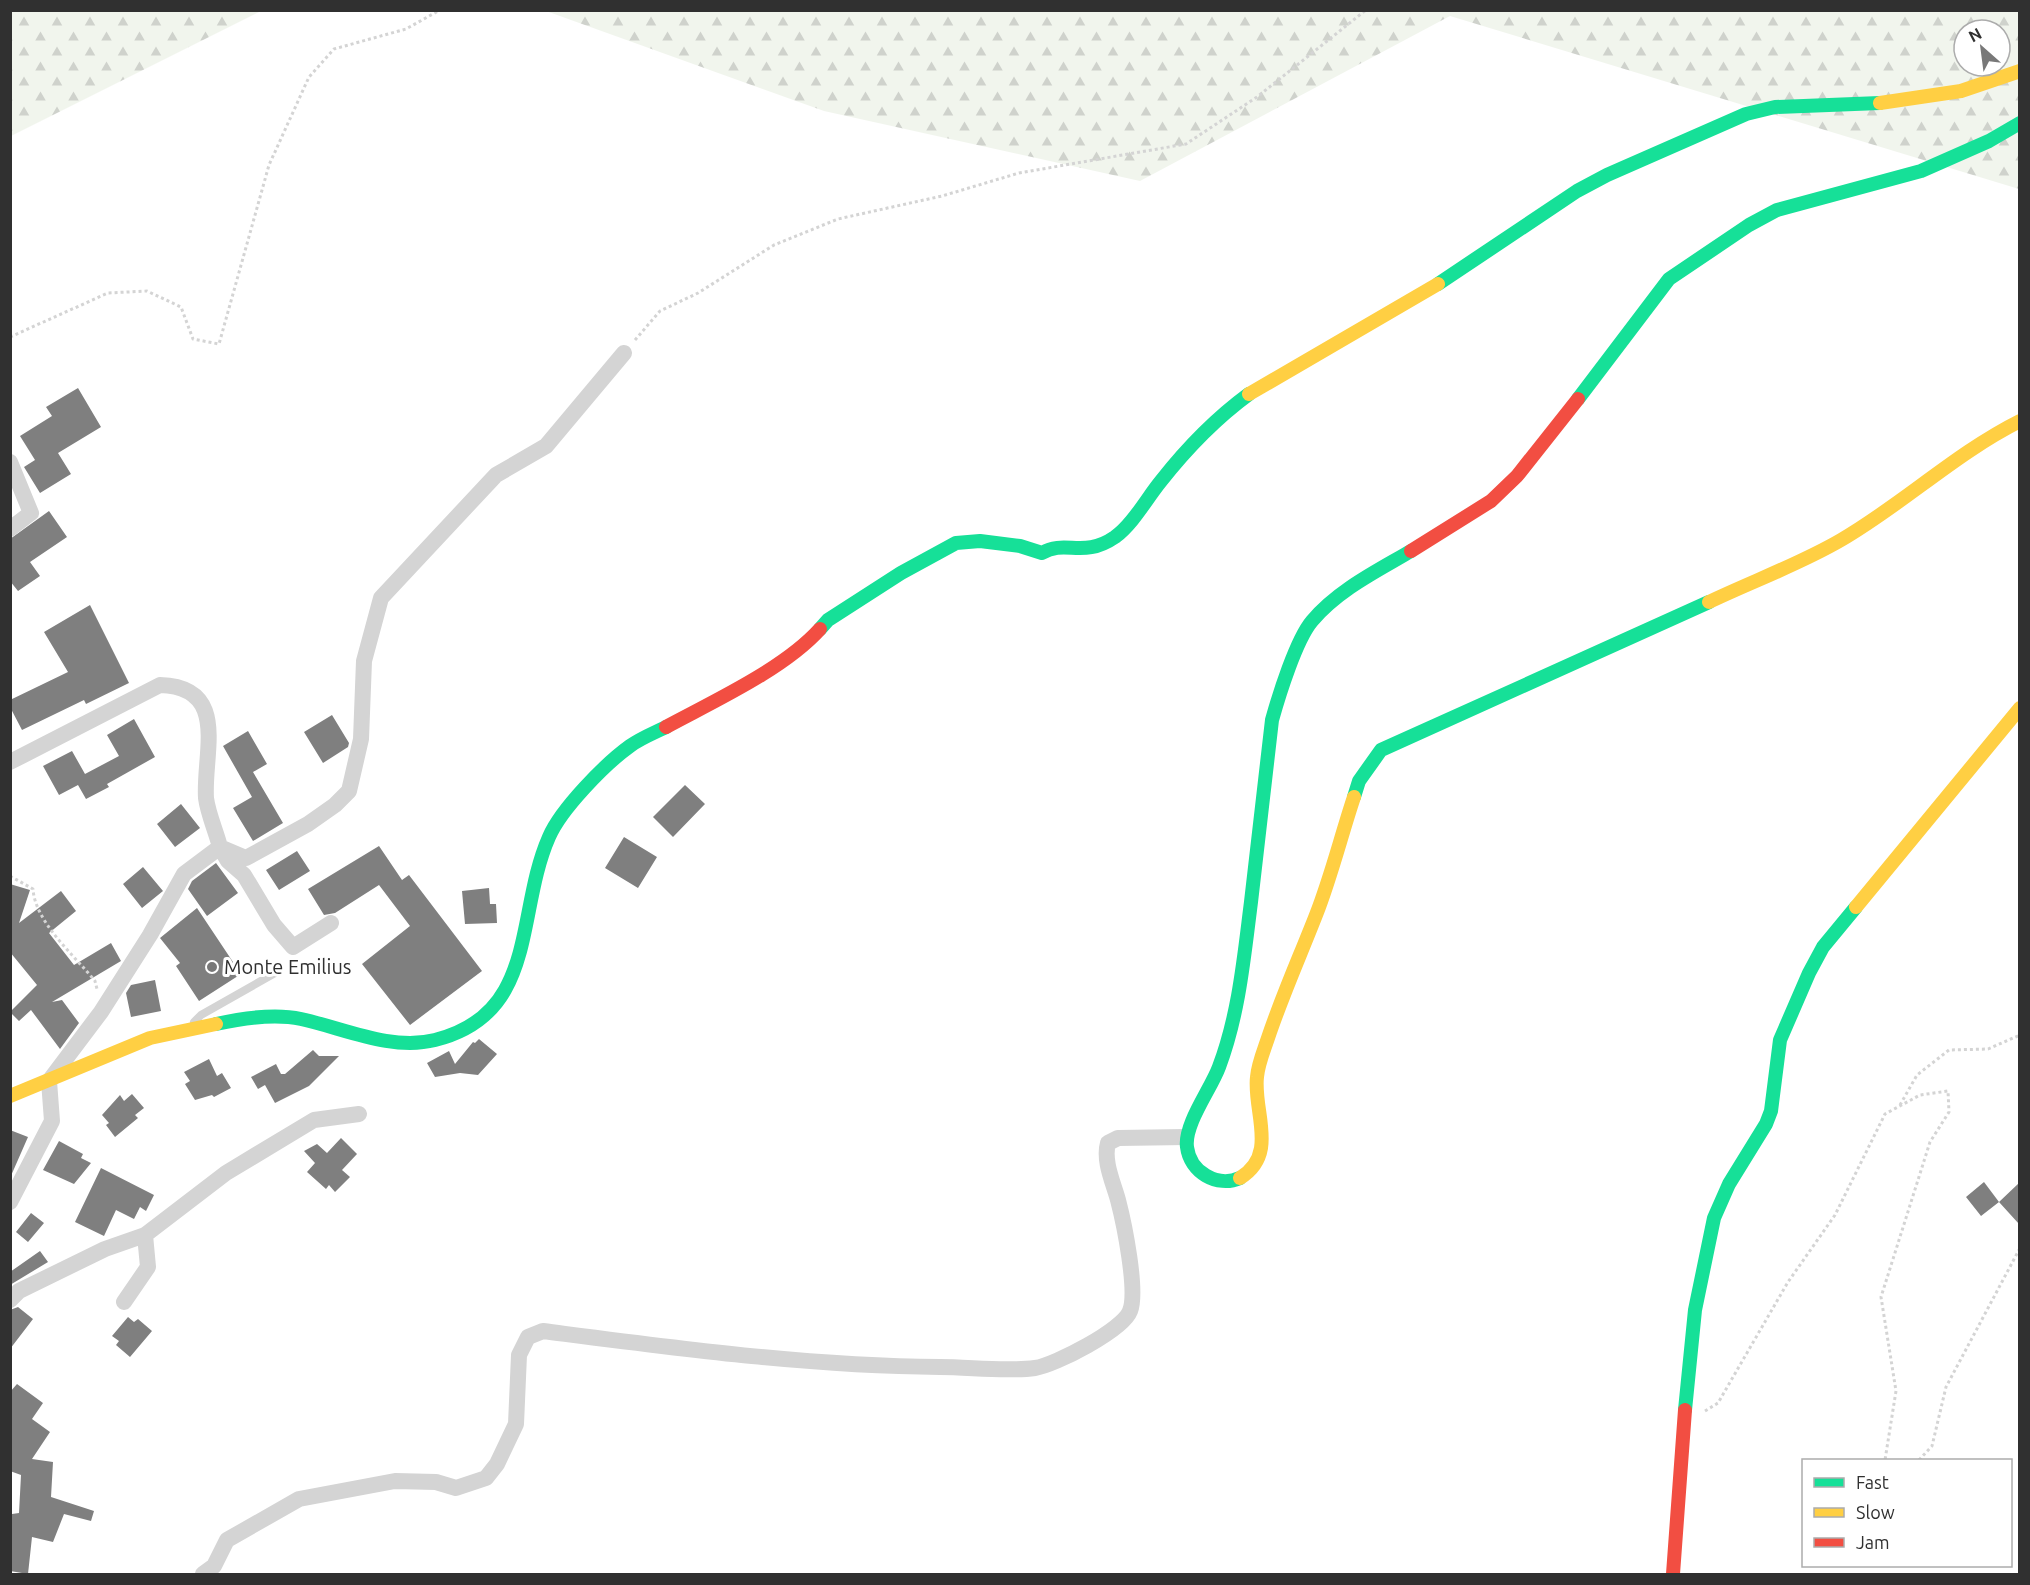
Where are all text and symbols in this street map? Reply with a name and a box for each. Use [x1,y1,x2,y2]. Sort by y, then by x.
north arrow [1952,18,2012,78]
text: N [1965,24,1984,46]
place label: Monte Emilius [224,955,351,978]
marker: Monte Emilius [205,960,219,974]
legend [1802,1459,2012,1567]
text: Fast [1856,1472,1889,1492]
text: Slow [1856,1502,1895,1522]
text: Jam [1856,1532,1890,1552]

